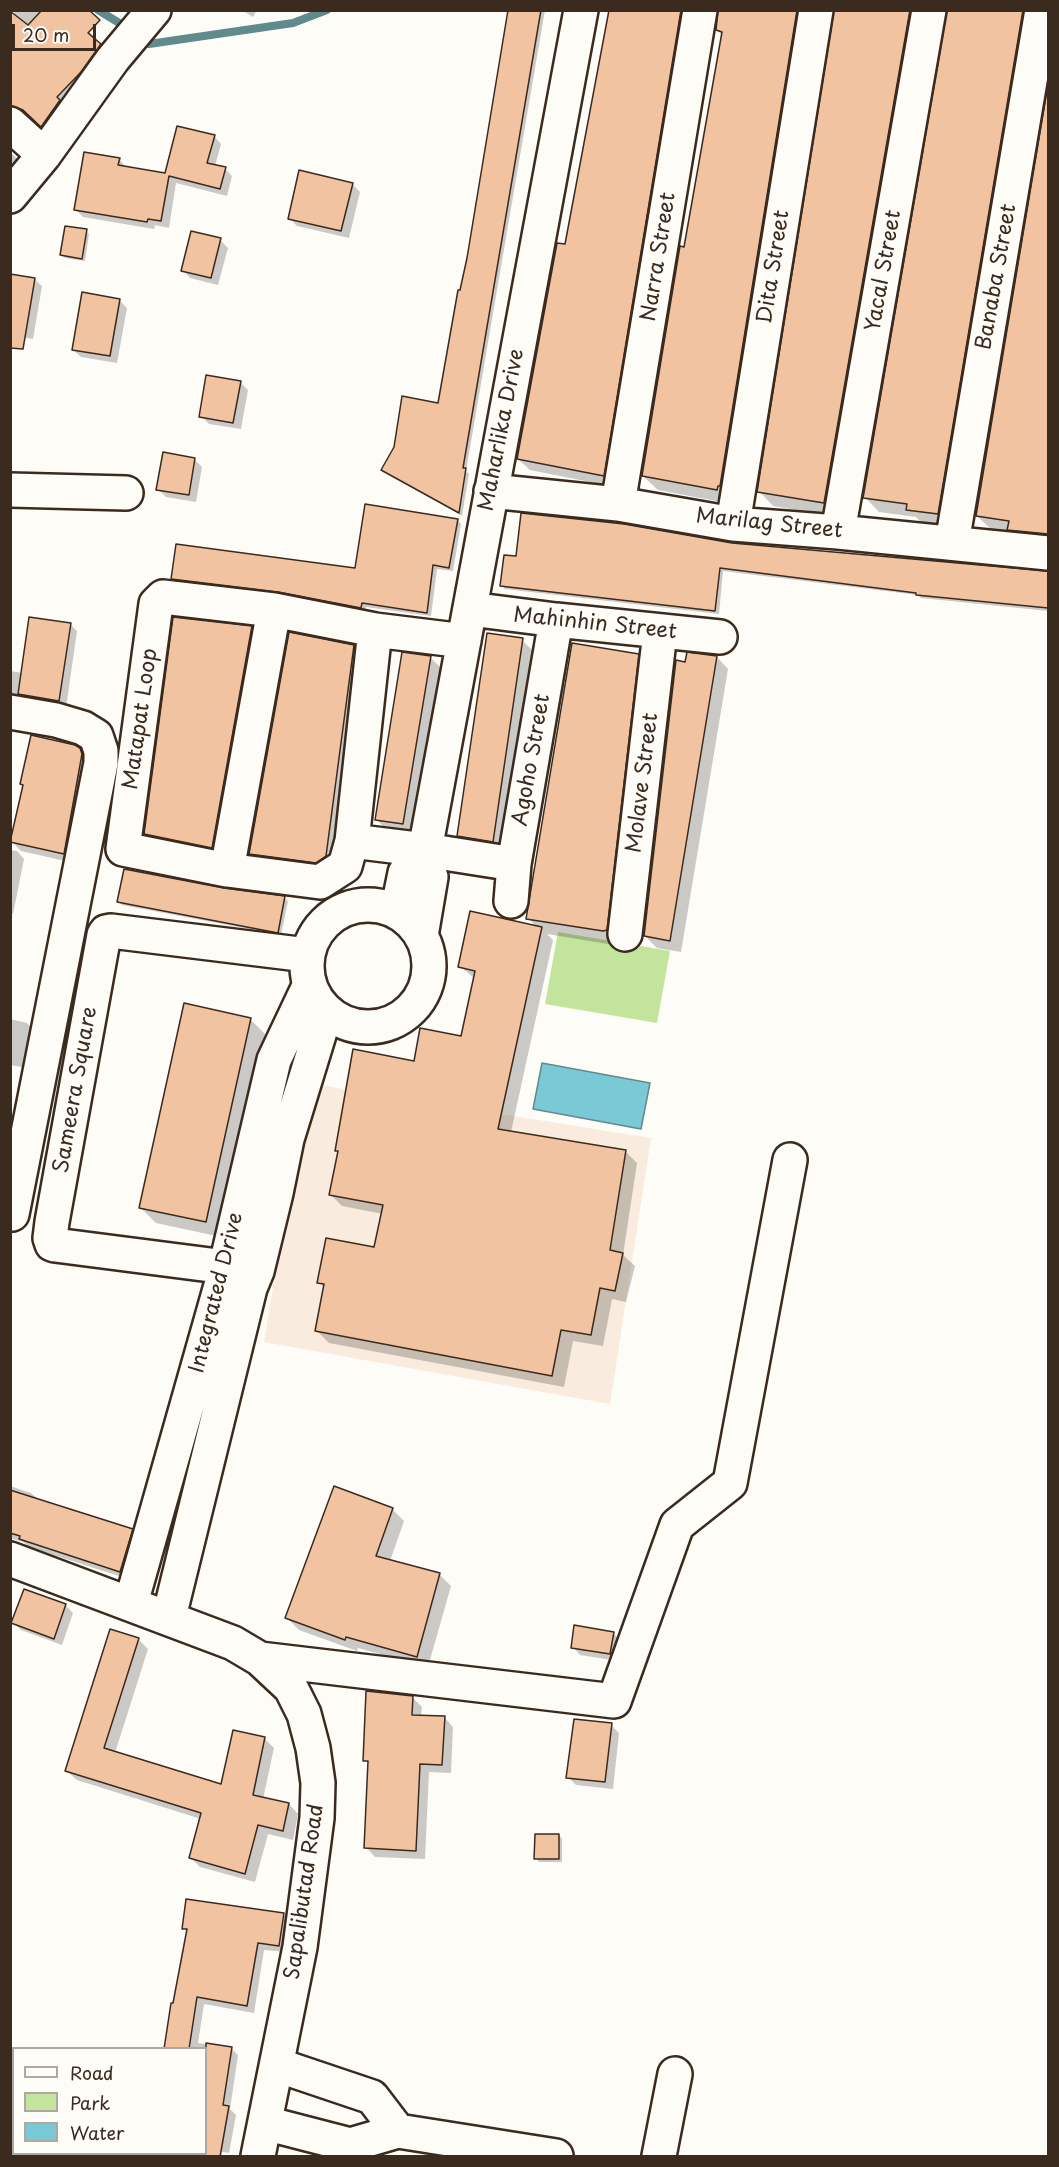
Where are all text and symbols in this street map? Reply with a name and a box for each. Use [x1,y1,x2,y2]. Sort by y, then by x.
scale bar [15,12,99,50]
text: 20 m [23,21,69,48]
street label: Narra Street [636,191,682,323]
street label: Banaba Street [972,202,1022,352]
street label: Yacal Street [861,208,907,334]
street label: Dita Street [753,209,795,325]
street label: Maharlika Drive [474,347,530,513]
street label: Marilag Street [694,504,844,544]
street label: Mahinhin Street [512,603,678,645]
street label: Matapat Loop [119,647,163,791]
street label: Agoho Street [508,692,556,828]
street label: Molave Street [622,712,664,854]
street label: Sameera Square [49,1005,103,1175]
street label: Integrated Drive [185,1210,249,1376]
street label: Sapalibutad Road [280,1802,330,1982]
legend [12,2047,207,2155]
text: Road [70,2059,114,2086]
text: Park [70,2089,110,2116]
text: Water [70,2119,124,2146]

